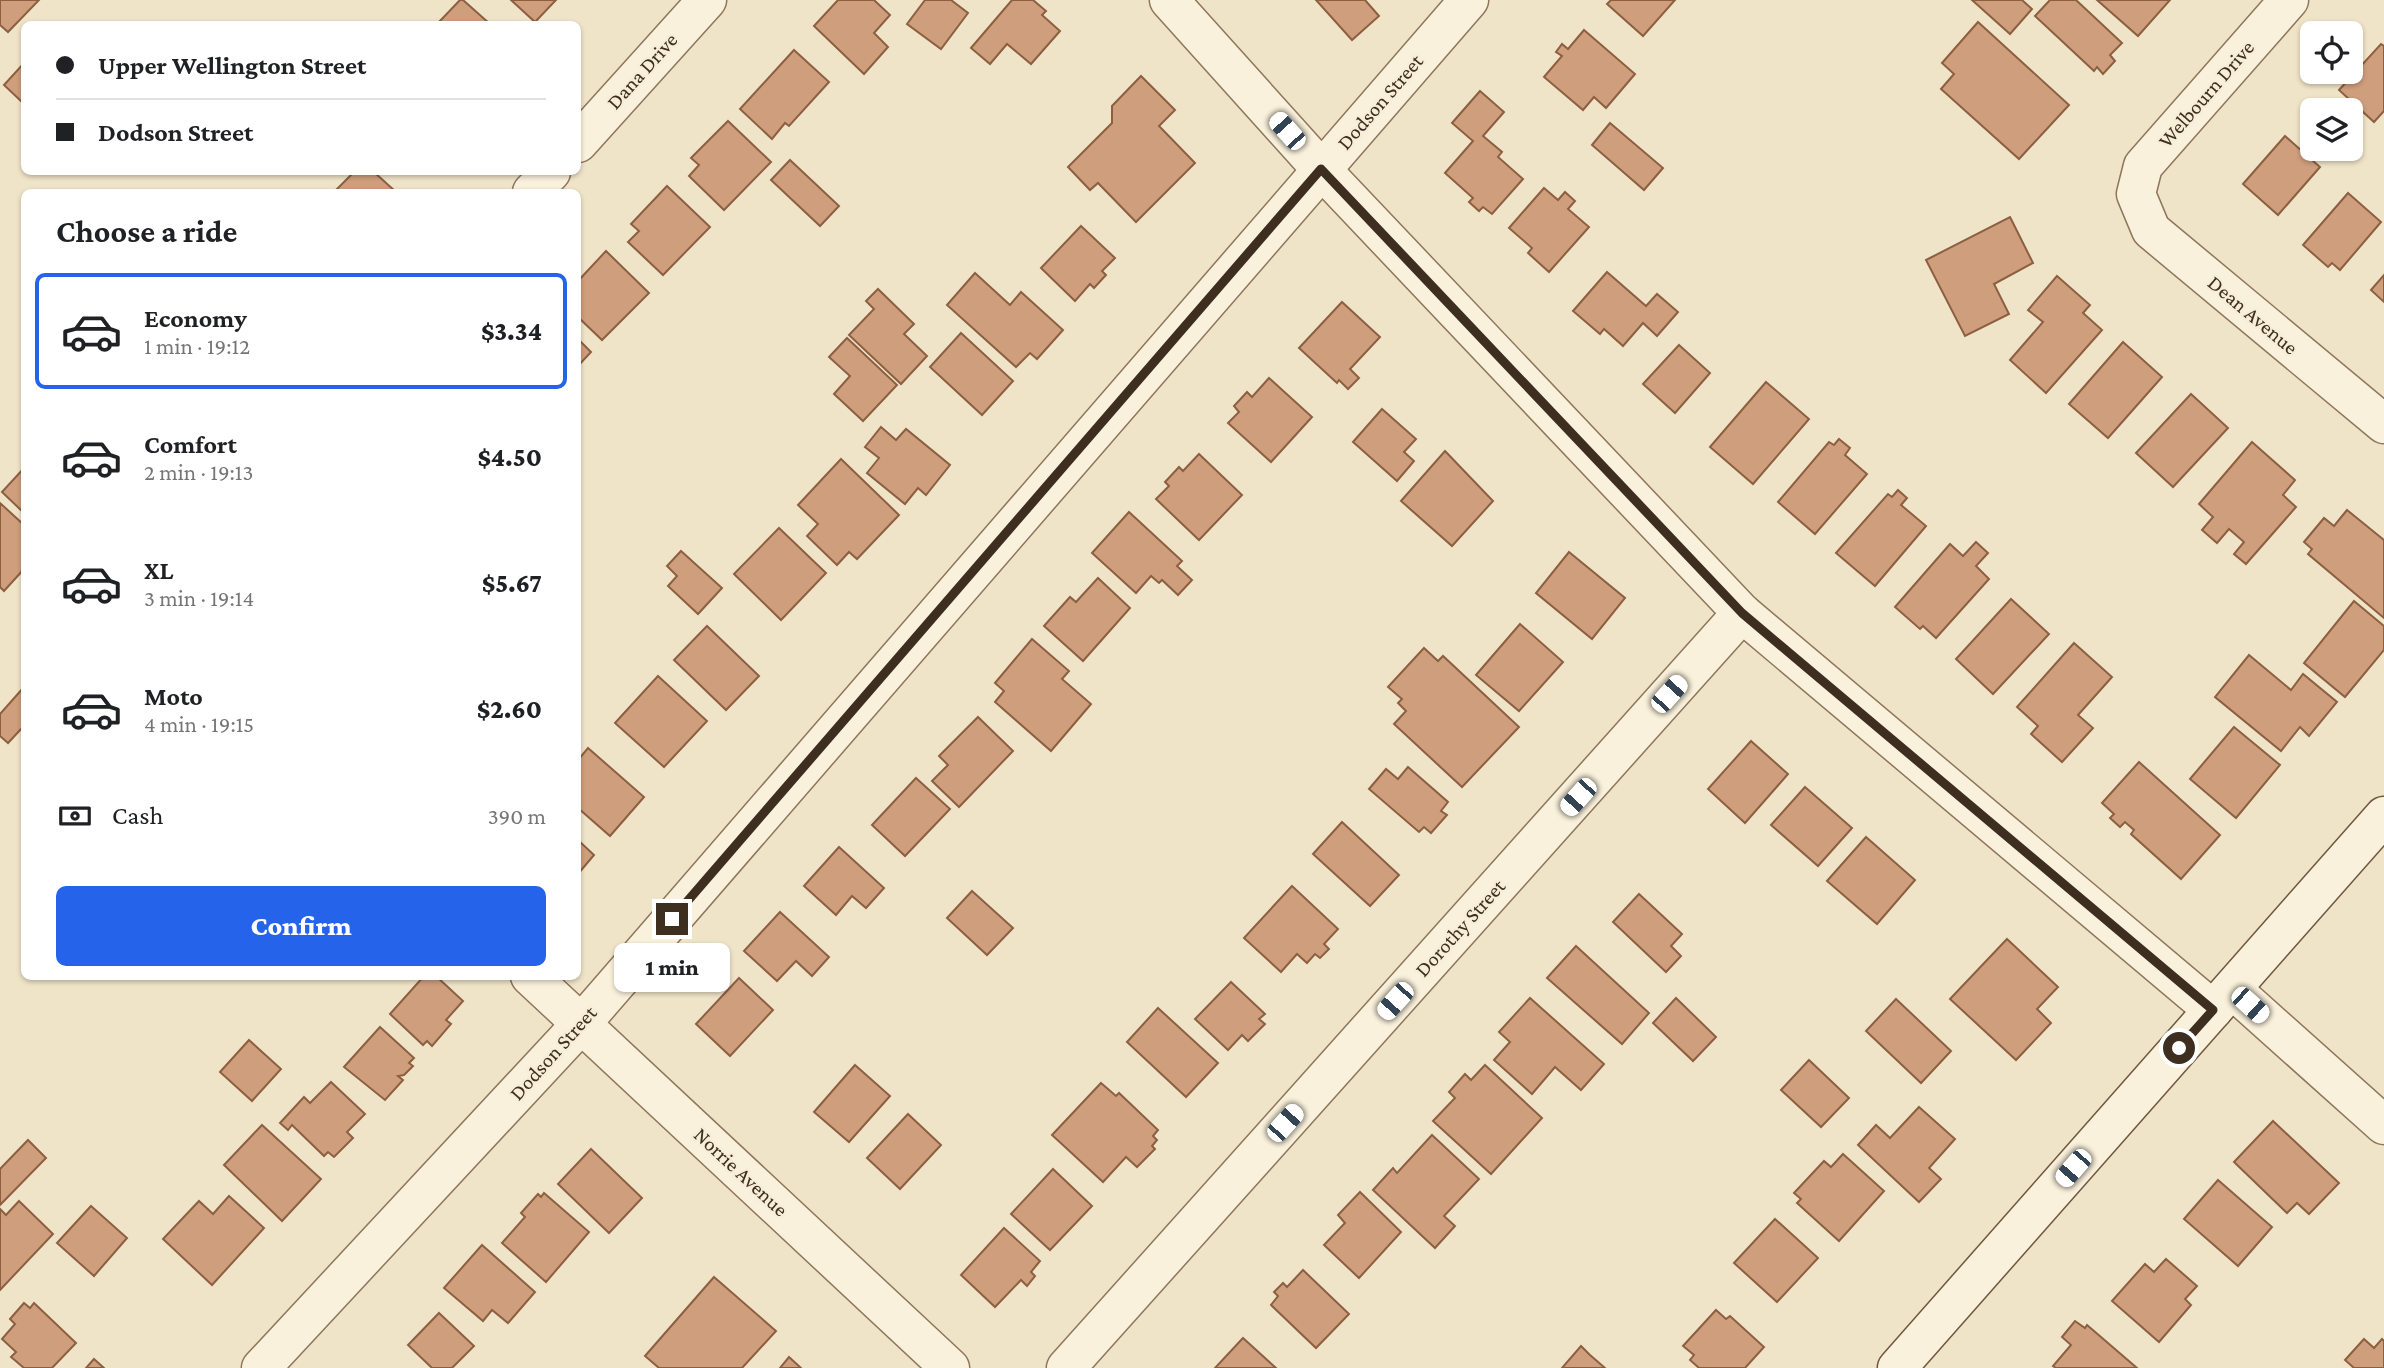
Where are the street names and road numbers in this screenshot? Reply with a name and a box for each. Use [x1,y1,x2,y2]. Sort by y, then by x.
street label: Dana Drive [602,28,682,114]
street label: Welbourn Drive [2153,36,2259,152]
street label: Dodson Street [1332,49,1429,155]
street label: Dean Avenue [2203,270,2303,360]
street label: Dorothy Street [1410,874,1511,982]
street label: Dodson Street [504,1000,602,1105]
street label: Norrie Avenue [689,1122,793,1222]

